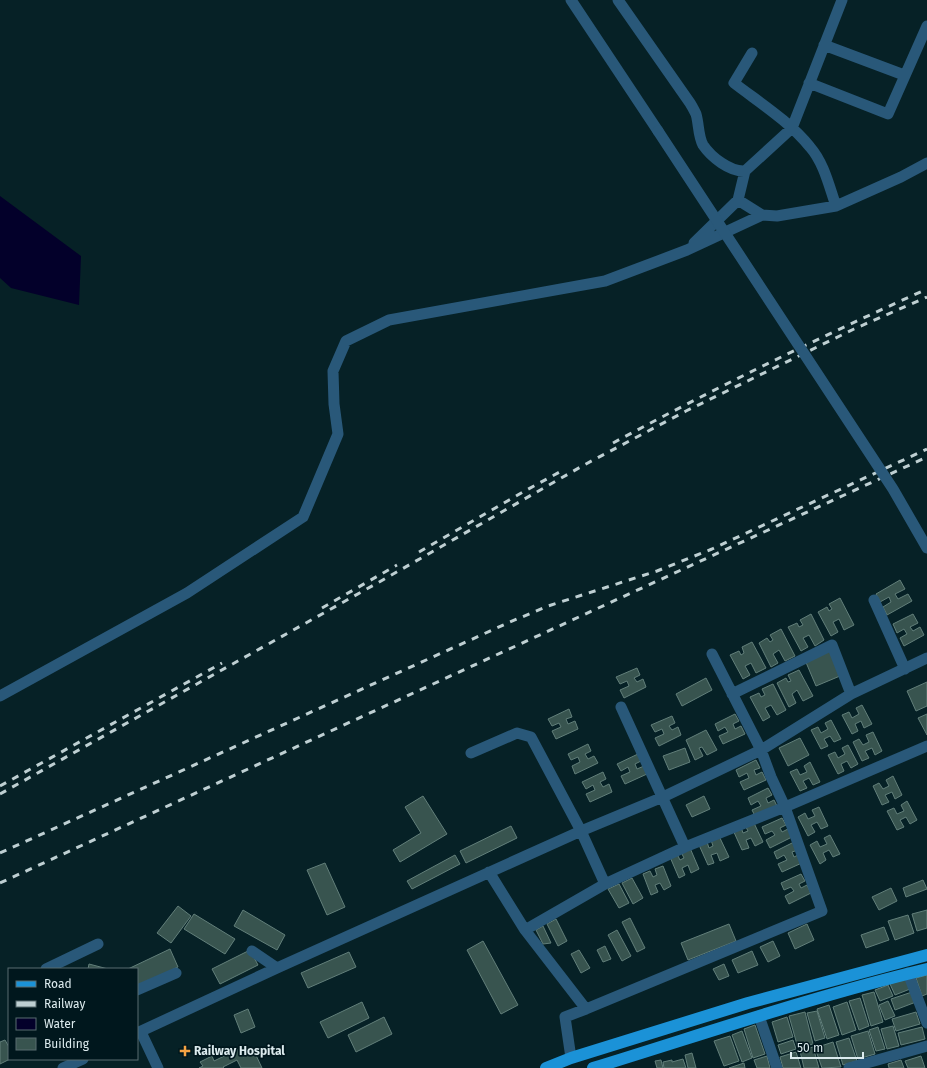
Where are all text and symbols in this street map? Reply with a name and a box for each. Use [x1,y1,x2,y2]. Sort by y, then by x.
legend [8,968,138,1060]
text: Road [44,977,72,991]
text: Railway [44,997,85,1011]
text: Water [44,1017,76,1031]
scale bar [791,1034,863,1060]
text: Building [44,1037,90,1051]
text: 50 m [797,1041,823,1055]
place label: Railway Hospital [194,1044,285,1058]
marker: Railway Hospital [179,1045,191,1057]

